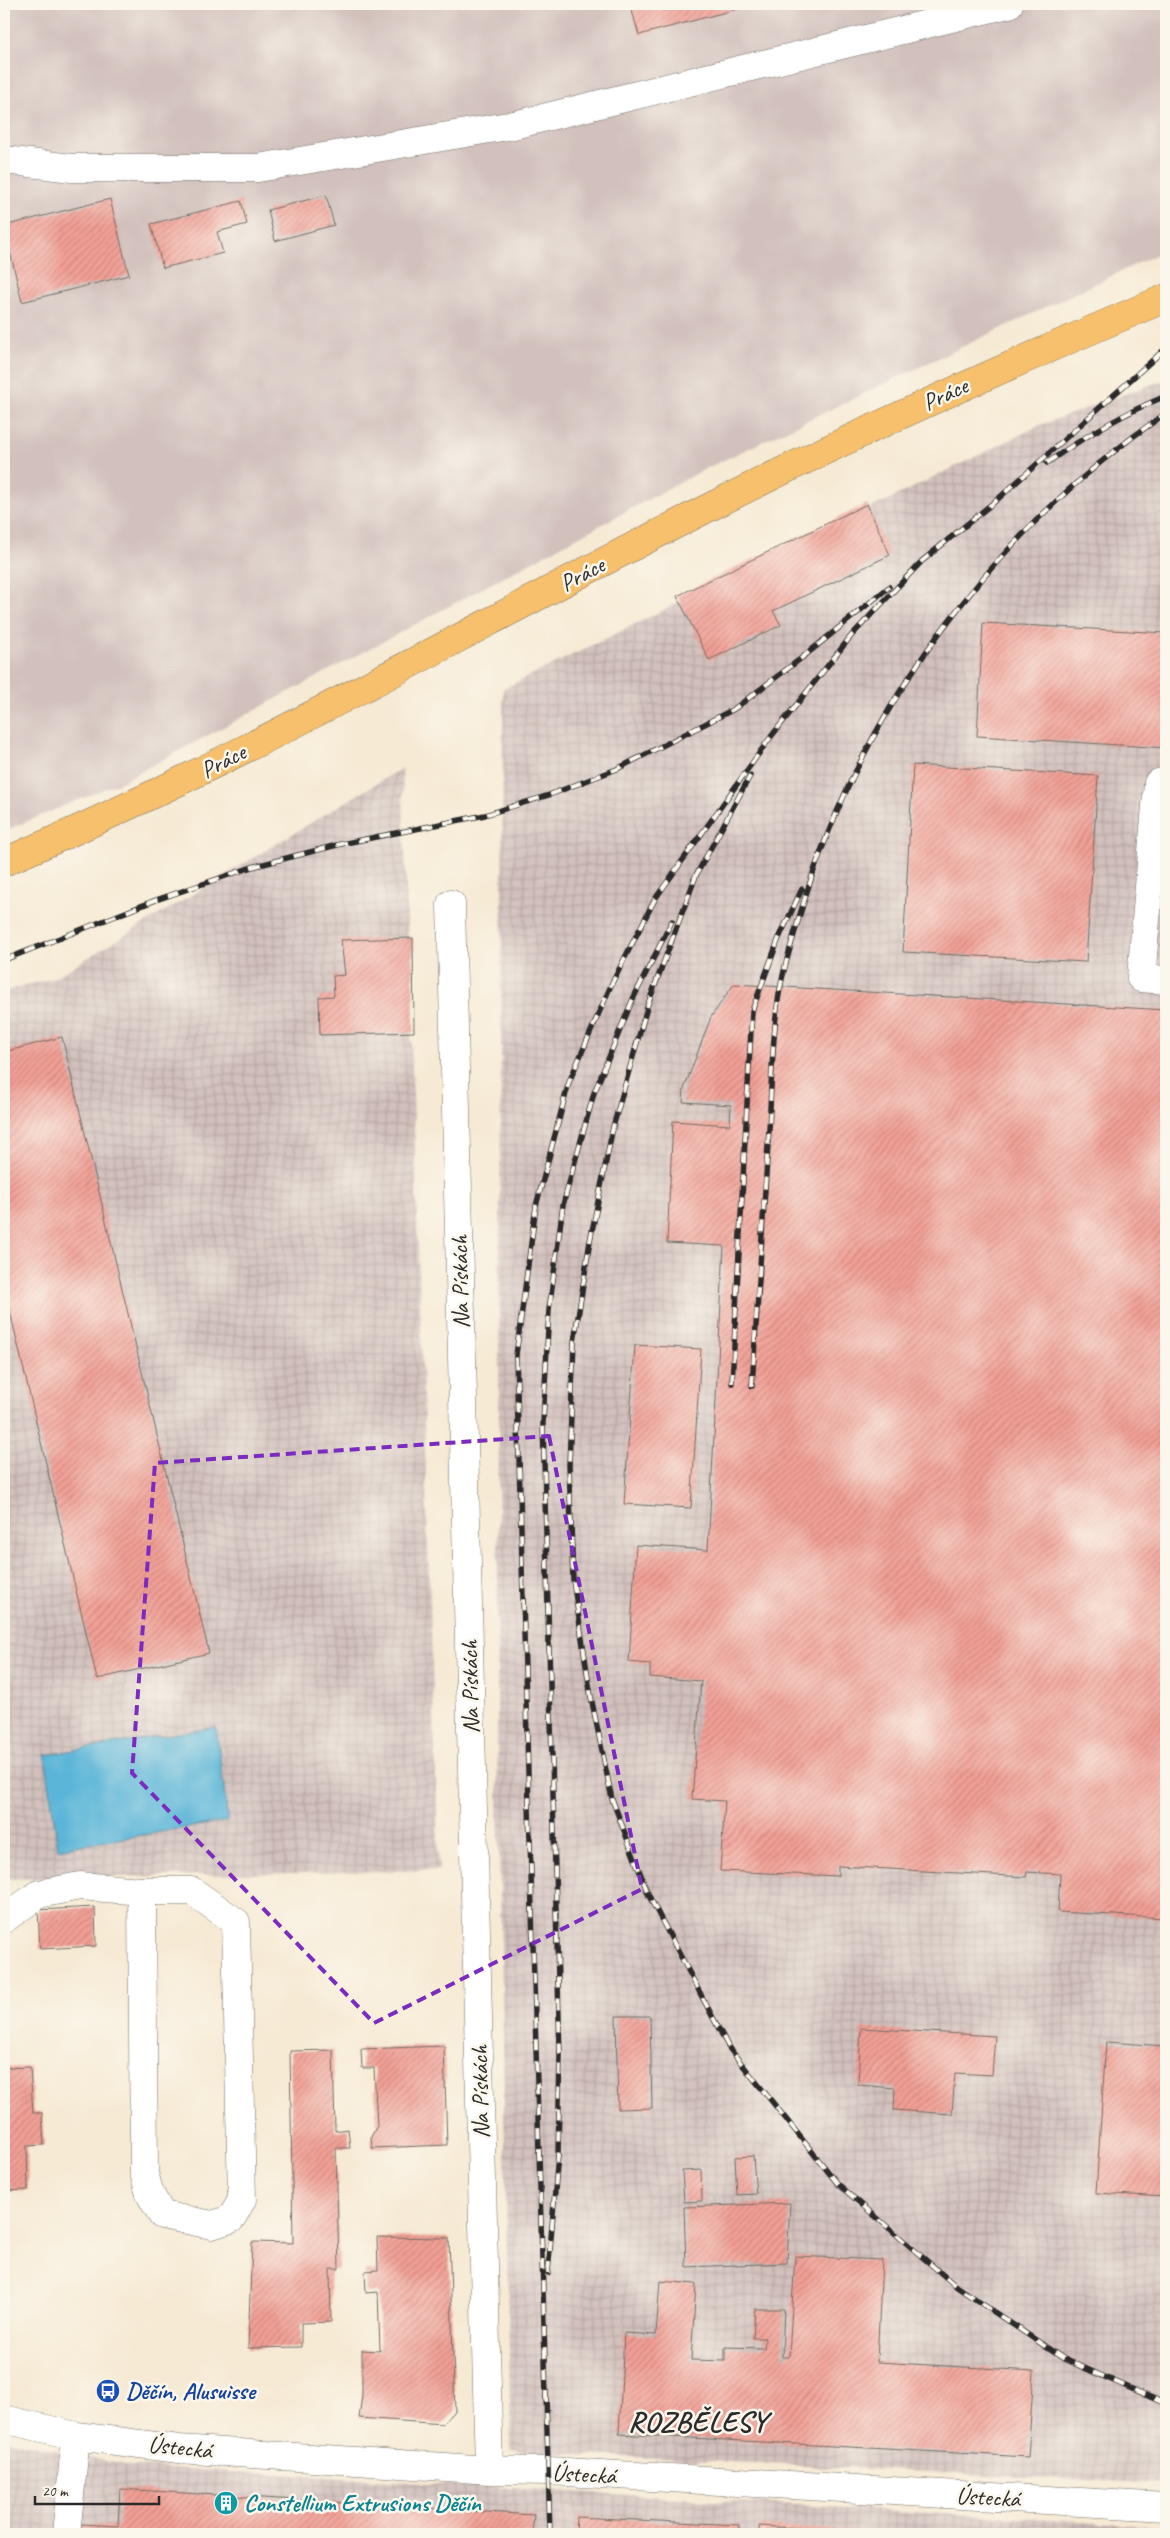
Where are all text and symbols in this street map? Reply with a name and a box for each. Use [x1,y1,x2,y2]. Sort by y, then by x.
street label: Práce [918,370,974,417]
street label: Práce [554,549,612,598]
street label: Práce [195,736,253,785]
street label: Na Pískách [444,1234,476,1329]
street label: Na Pískách [454,1639,486,1734]
street label: Na Pískách [464,2044,496,2139]
place label: Děčín, Alusuisse [126,2376,257,2406]
bus stop icon: Děčín, Alusuisse [95,2378,121,2404]
district label: ROZBĚLESY [628,2403,773,2440]
street label: Ústecká [147,2429,216,2466]
street label: Ústecká [551,2457,619,2491]
scale bar [35,2473,159,2505]
street label: Ústecká [955,2480,1023,2514]
text: 20 m [42,2482,69,2501]
place label: Constellium Extrusions Děčín [244,2488,482,2518]
building icon: Constellium Extrusions Děčín [213,2490,239,2516]

